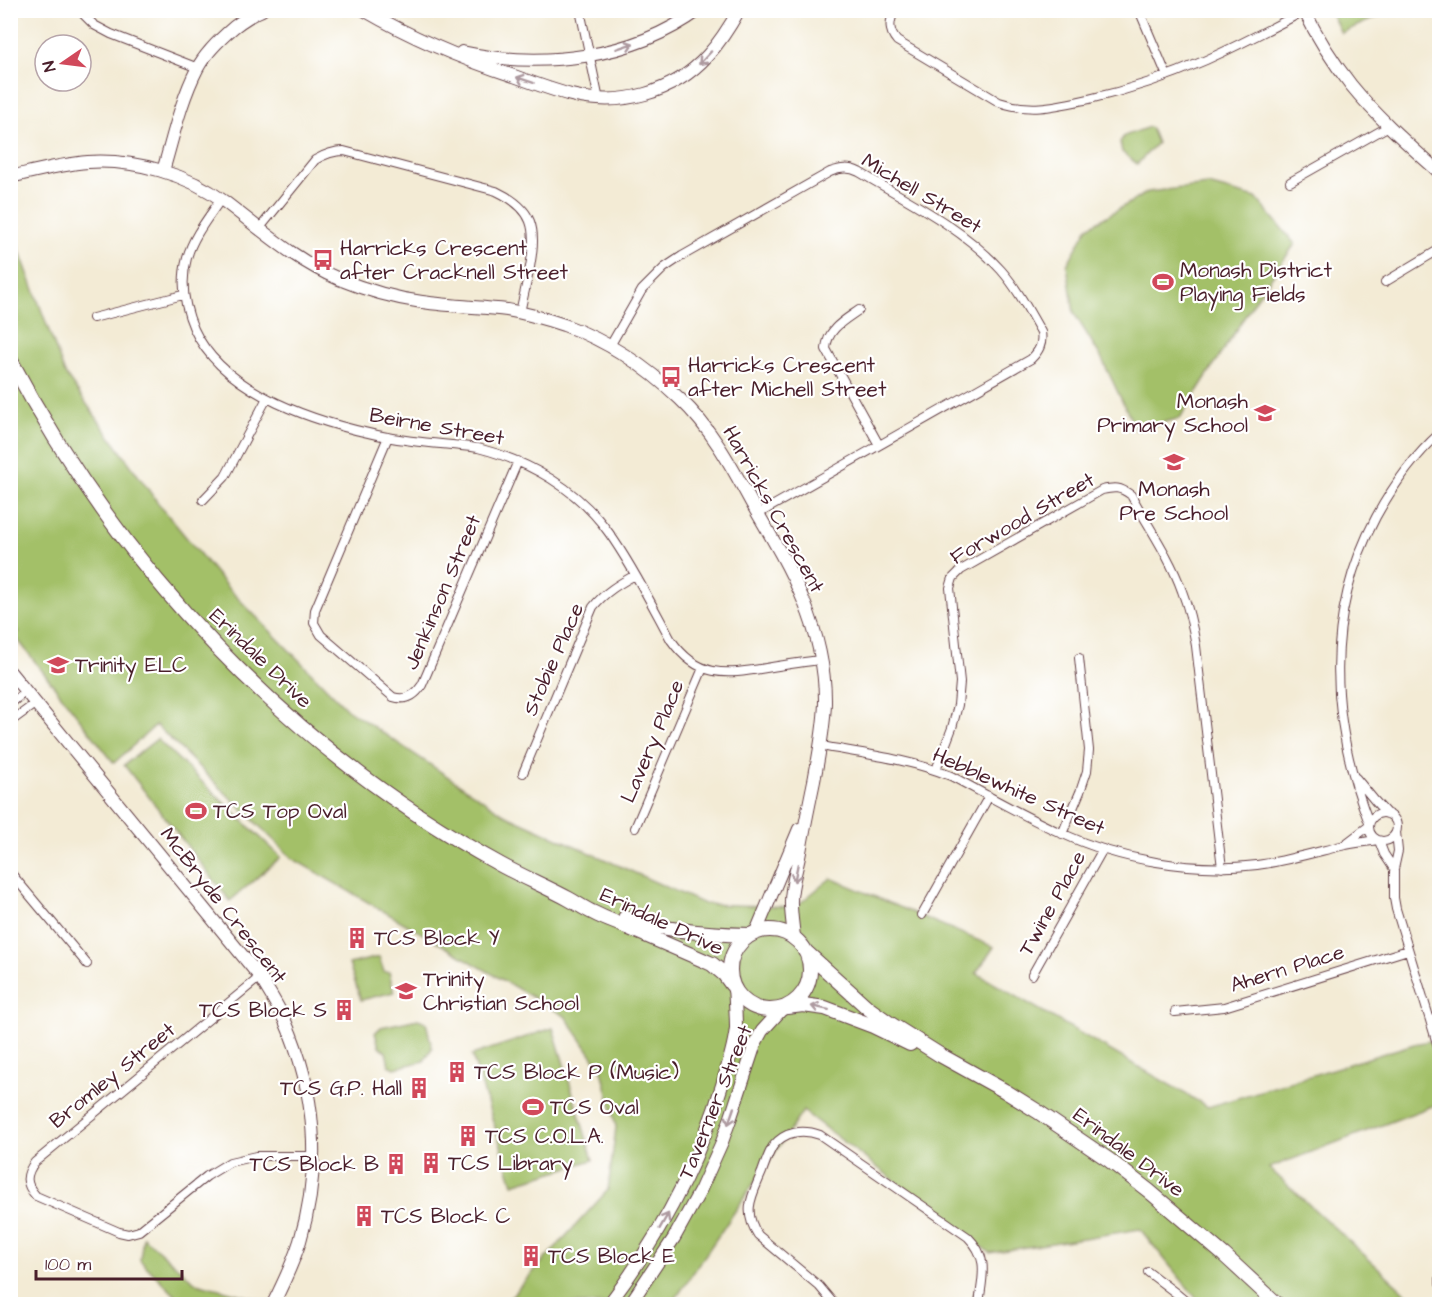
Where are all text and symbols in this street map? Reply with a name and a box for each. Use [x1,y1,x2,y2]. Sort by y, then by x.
north arrow [33,33,93,93]
one-way arrow [615,39,634,50]
one-way arrow [698,50,712,65]
text: N [38,59,61,74]
one-way arrow [516,74,535,85]
street label: Michell Street [856,146,988,241]
place label: Harricks Crescent after Cracknell Street [340,234,568,287]
bus stop icon: Harricks Crescent after Cracknell Street [311,248,335,272]
place label: Monash District Playing Fields [1180,256,1333,311]
sports icon: Monash District Playing Fields [1151,270,1175,294]
place label: Harricks Crescent after Michell Street [688,351,887,404]
bus stop icon: Harricks Crescent after Michell Street [659,365,683,389]
place label: Monash Primary School [1097,387,1249,442]
street label: Beirne Street [367,400,507,453]
school or university icon: Monash Primary School [1253,401,1277,425]
street label: Harricks Crescent [716,420,832,598]
school or university icon: Monash Pre School [1162,450,1186,474]
street label: Forwood Street [945,465,1100,572]
place label: Monash Pre School [1120,475,1228,528]
street label: Jenkinson Street [397,510,488,674]
street label: Stobie Place [516,598,591,720]
street label: Erindale Drive [203,602,319,715]
place label: Trinity ELC [75,651,187,682]
school or university icon: Trinity ELC [46,653,70,677]
street label: Lavery Place [614,675,693,808]
street label: Hebblewhite Street [928,740,1110,843]
place label: TCS Top Oval [213,797,347,827]
sports icon: TCS Top Oval [184,799,208,823]
street label: McBryde Crescent [152,821,294,991]
street label: Twine Place [1012,846,1093,961]
one-way arrow [790,863,801,882]
street label: Erindale Drive [595,880,728,963]
place label: TCS Block Y [374,924,500,953]
building icon: TCS Block Y [345,926,369,950]
street label: Ahern Place [1227,937,1348,1000]
place label: Trinity Christian School [423,965,579,1018]
school or university icon: Trinity Christian School [394,979,418,1003]
place label: TCS Block S [199,996,327,1025]
building icon: TCS Block S [332,998,356,1022]
one-way arrow [811,1002,831,1013]
street label: Bromley Street [43,1015,183,1137]
street label: Taverner Street [671,1020,760,1184]
place label: TCS Block P (Music) [474,1058,679,1087]
building icon: TCS Block P (Music) [445,1060,469,1084]
place label: TCS G.P. Hall [280,1074,402,1103]
building icon: TCS G.P. Hall [407,1076,431,1100]
place label: TCS Oval [550,1093,639,1122]
sports icon: TCS Oval [521,1095,545,1119]
street label: Erindale Drive [1067,1101,1190,1204]
one-way arrow [725,1106,736,1125]
place label: TCS C.O.L.A. [485,1122,604,1151]
building icon: TCS C.O.L.A. [456,1124,480,1148]
place label: TCS Library [448,1149,573,1180]
place label: TCS Block B [250,1150,379,1179]
building icon: TCS Library [419,1151,443,1175]
building icon: TCS Block B [384,1152,408,1176]
place label: TCS Block C [381,1202,510,1231]
building icon: TCS Block C [352,1204,376,1228]
one-way arrow [658,1213,670,1230]
place label: TCS Block E [548,1242,675,1271]
scale bar [36,1243,182,1281]
building icon: TCS Block E [519,1244,543,1268]
text: 100 m [45,1252,91,1277]

